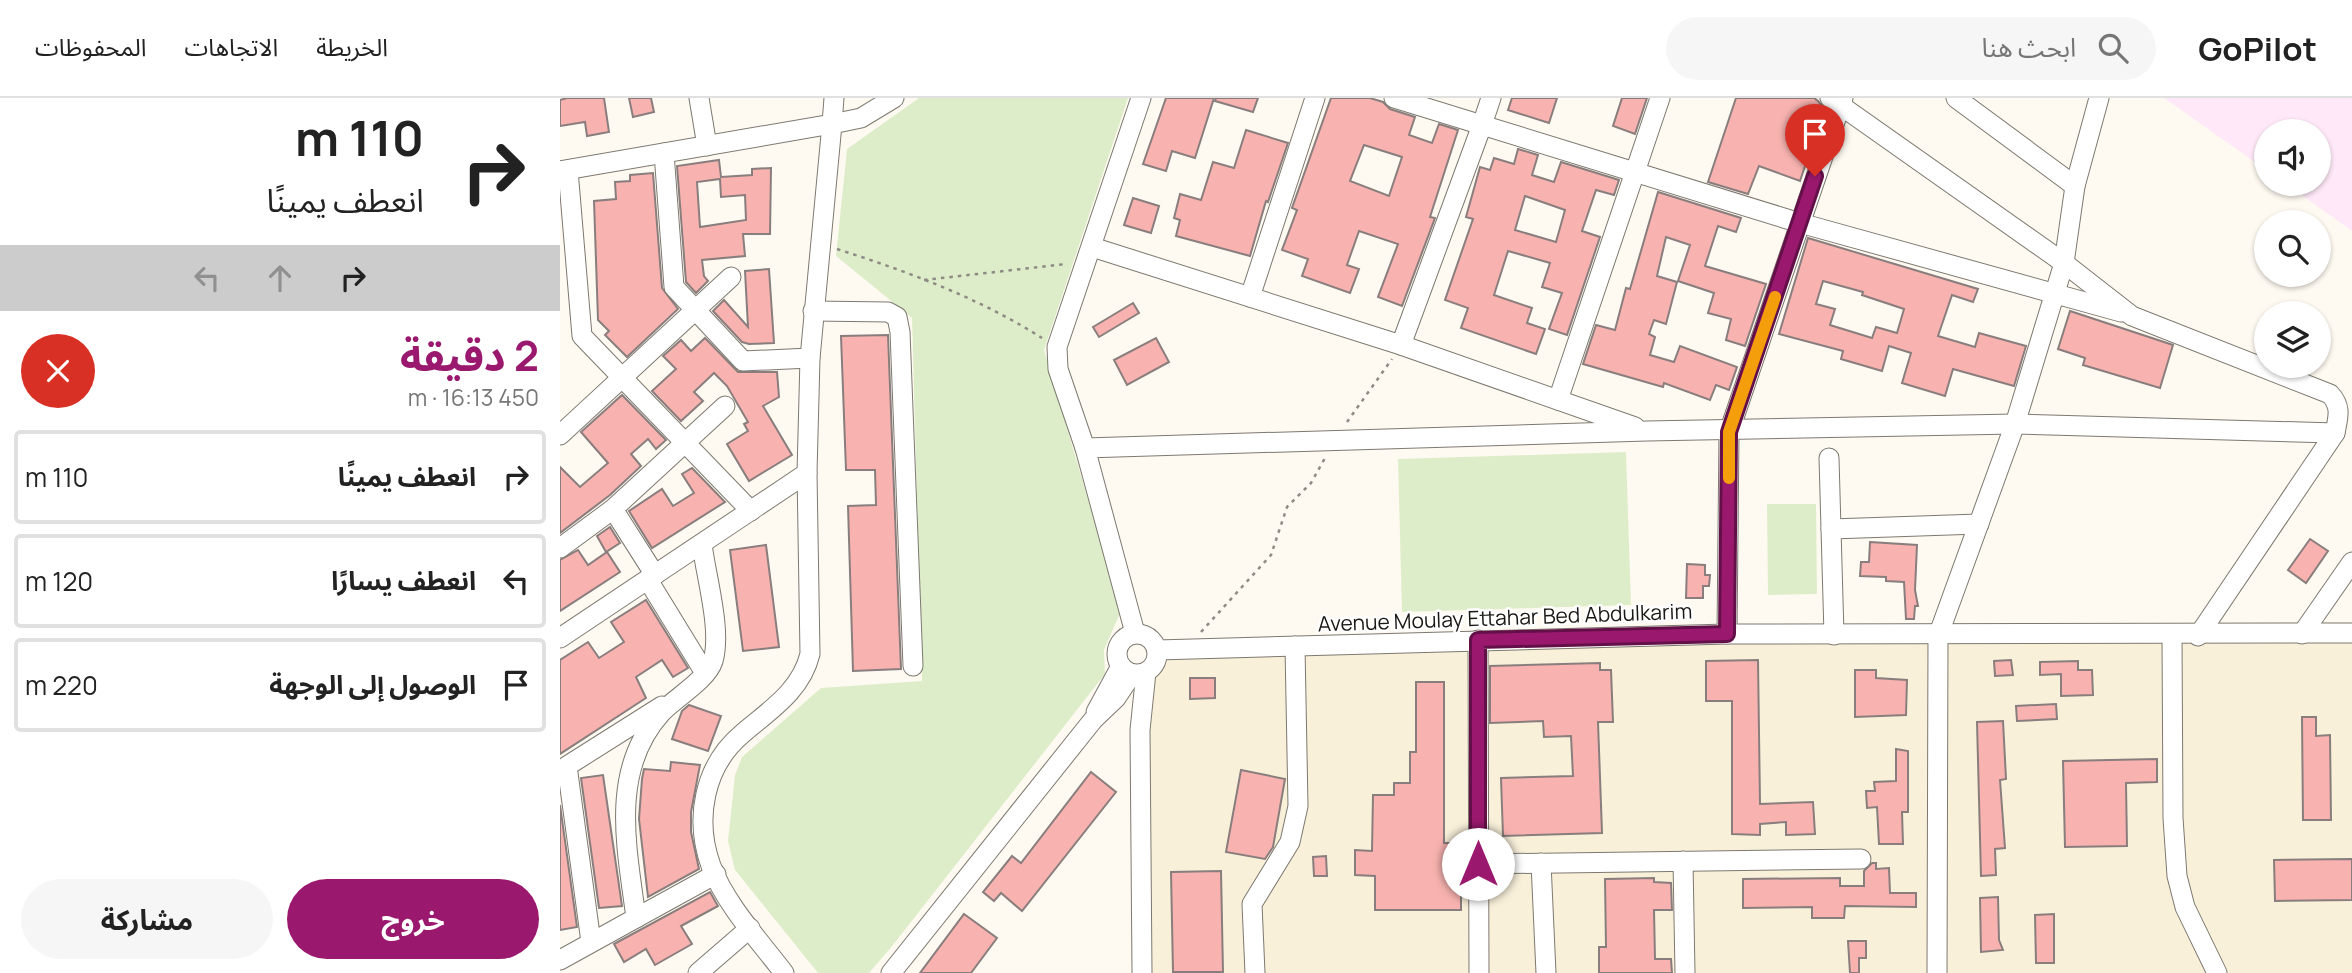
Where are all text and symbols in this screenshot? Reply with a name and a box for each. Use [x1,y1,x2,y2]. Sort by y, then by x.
search box [1666,17,2156,80]
text: GoPilot [2198,26,2317,71]
text: ابحث هنا [1981,29,2076,65]
icon: search [2094,29,2132,67]
text: المحفوظات [35,30,146,63]
text: الاتجاهات [184,30,278,63]
text: الخريطة [316,30,388,63]
text: 110 m [295,104,424,171]
pin [1785,104,1845,176]
icon: arrive [1796,115,1834,153]
map controls [2254,119,2331,378]
button: sound [2254,119,2331,196]
icon: right [448,126,539,217]
text: انعطف يمينًا [267,178,424,222]
button: search [2254,210,2331,287]
icon: left [188,259,226,297]
icon: ahead [261,259,299,297]
icon: right [334,259,372,297]
button: layers [2254,301,2331,378]
text: 2 دقيقة [400,326,539,384]
button: close [21,334,95,408]
text: 450 m · 16:13 [408,381,539,413]
text: انعطف يمينًا [338,458,476,494]
icon: right [497,458,535,496]
text: 110 m [25,459,88,495]
text: انعطف يسارًا [331,562,476,598]
icon: left [497,562,535,600]
text: 120 m [25,563,93,599]
street label: Avenue Moulay Ettahar Bed Abdulkarim [1317,596,1693,638]
text: الوصول إلى الوجهة [269,666,476,702]
icon: arrive [497,666,535,704]
text: 220 m [25,667,98,703]
position arrow [1441,827,1515,901]
button: مشاركة [21,879,273,959]
button: خروج [287,879,539,959]

